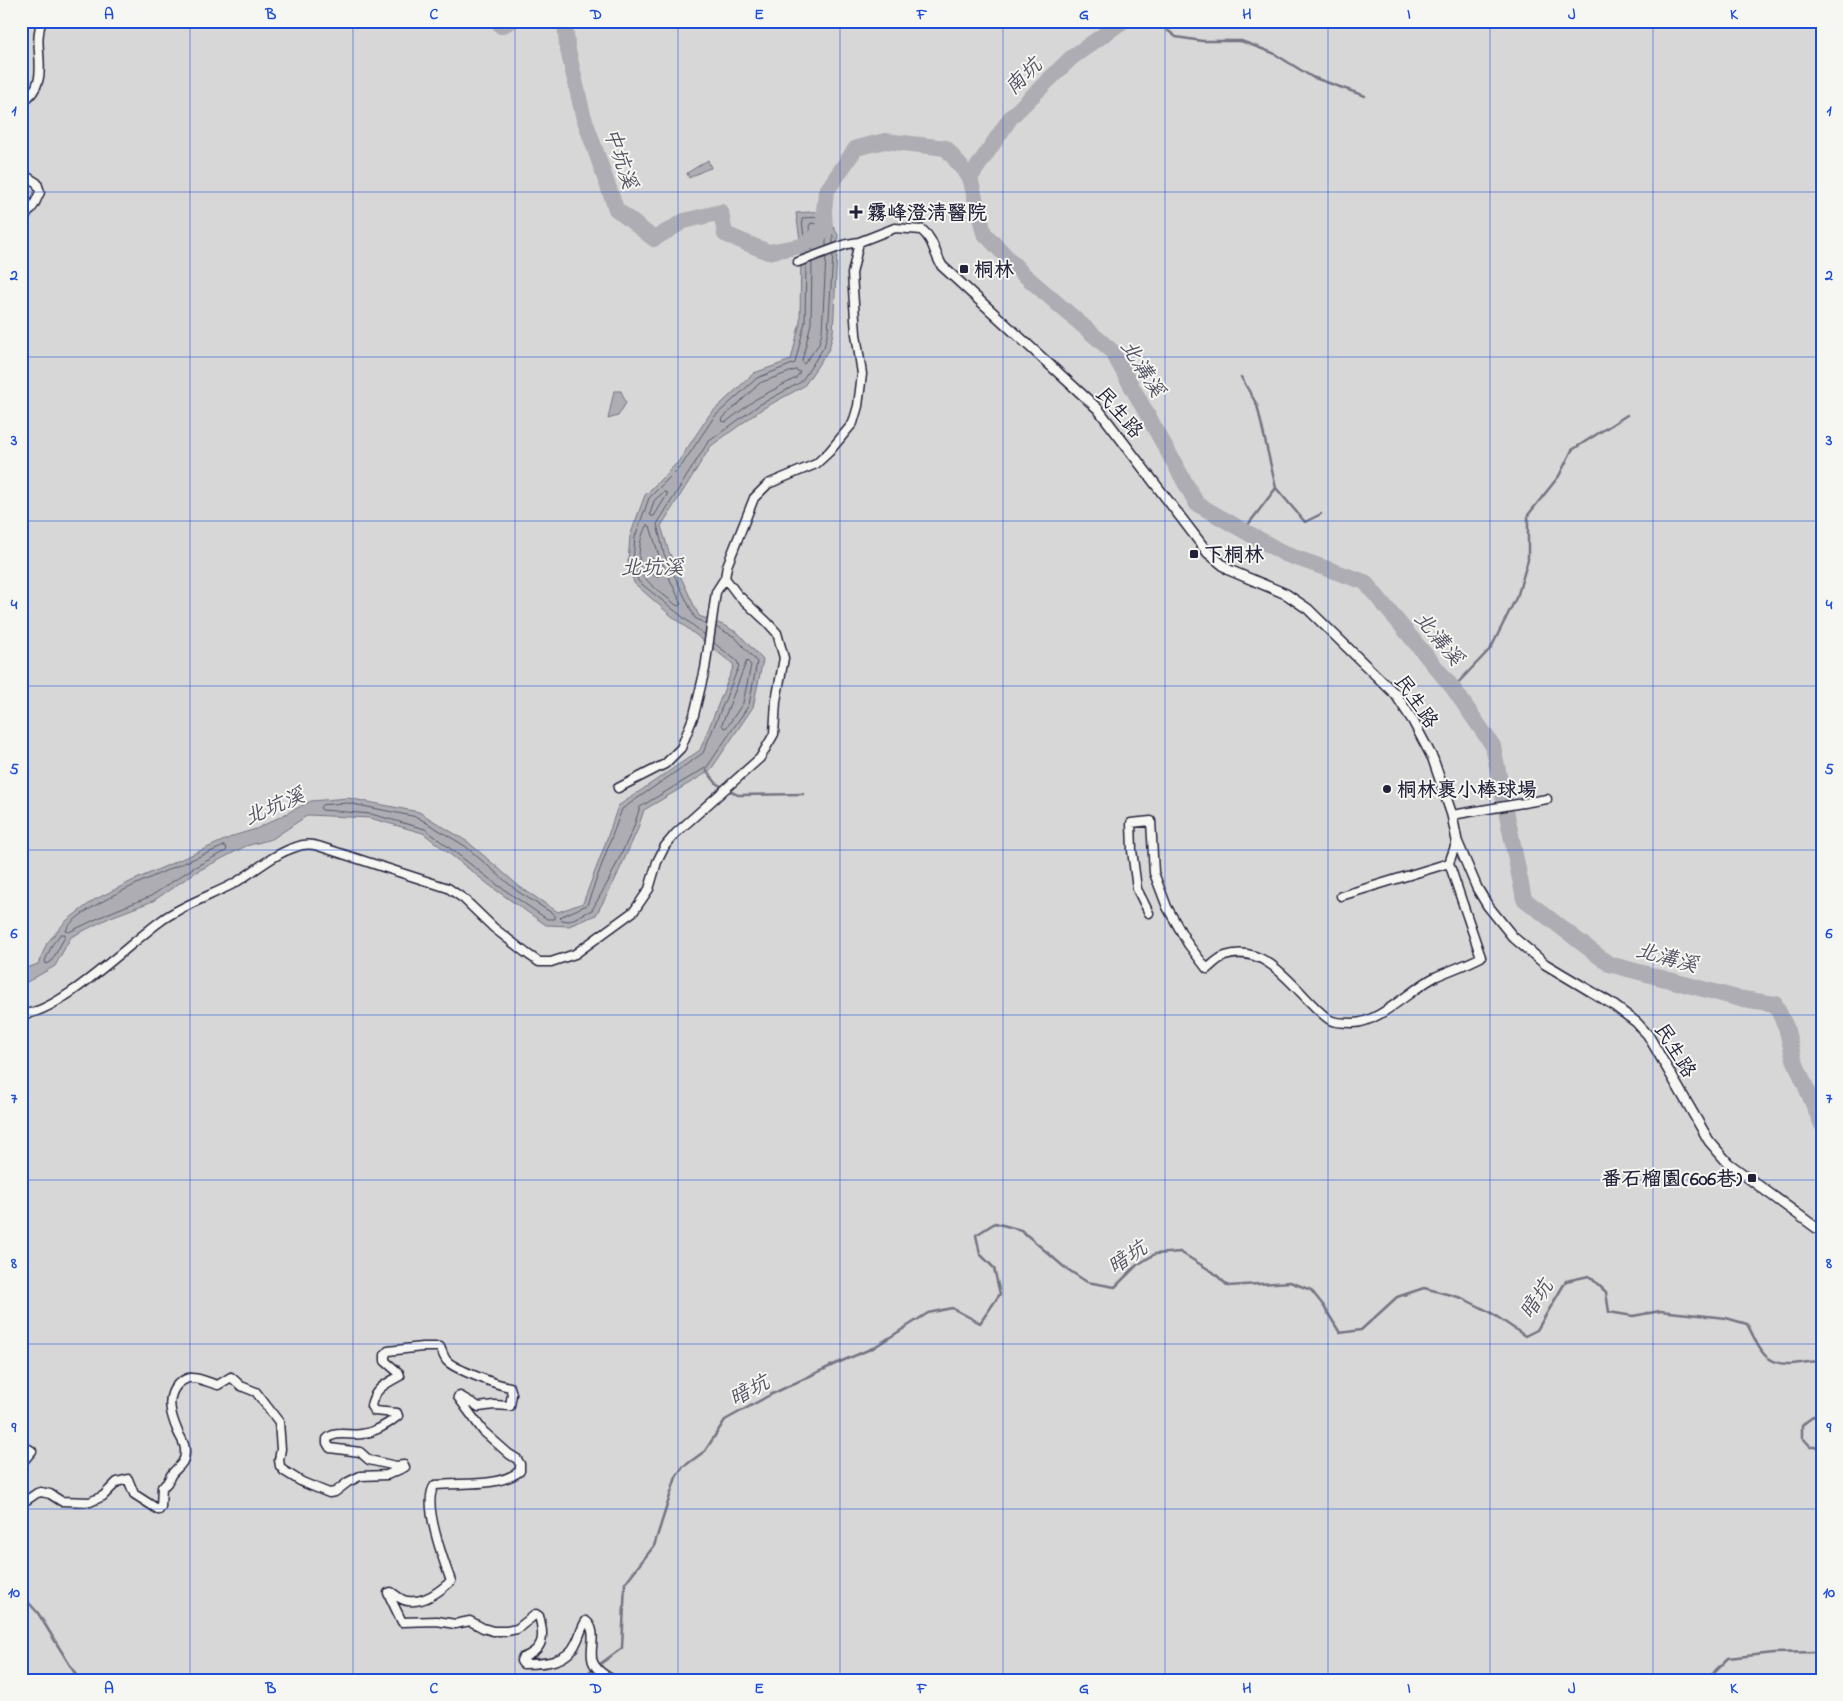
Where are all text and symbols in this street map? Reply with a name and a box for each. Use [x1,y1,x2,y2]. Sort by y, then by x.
text: A [104,3,114,27]
text: B [265,3,277,27]
text: C [430,3,439,27]
text: D [589,3,602,27]
text: E [754,3,764,27]
text: F [916,3,928,27]
text: G [1079,3,1089,27]
text: H [1242,3,1252,27]
text: I [1407,3,1411,27]
text: J [1568,3,1576,27]
text: K [1730,3,1739,27]
water label: 南坑 [999,51,1051,103]
text: 1 [11,99,17,123]
text: 1 [1826,99,1832,123]
water label: 中坑溪 [595,124,644,194]
place label: 霧峰澄清醫院 [867,200,987,229]
marker: 霧峰澄清醫院 [849,205,863,219]
place label: 桐林 [974,257,1014,286]
marker: 桐林 [958,263,970,275]
text: 2 [9,264,18,288]
text: 2 [1824,264,1833,288]
water label: 北溝溪 [1112,334,1171,405]
street label: 民生路 [1087,381,1149,447]
text: 3 [10,429,18,453]
text: 3 [1825,429,1833,453]
place label: 下桐林 [1204,542,1264,571]
marker: 下桐林 [1188,548,1200,560]
water label: 北坑溪 [621,554,684,584]
text: 4 [10,593,18,617]
text: 4 [1825,593,1833,617]
water label: 北溝溪 [1406,606,1470,674]
street label: 民生路 [1386,670,1445,736]
text: 5 [9,758,19,782]
text: 5 [1824,758,1834,782]
place label: 桐林裹小棒球場 [1397,777,1537,806]
water label: 北坑溪 [240,781,311,834]
marker: 桐林裹小棒球場 [1381,783,1393,795]
text: 6 [9,922,18,946]
text: 6 [1824,922,1833,946]
water label: 北溝溪 [1632,936,1702,982]
street label: 民生路 [1646,1018,1703,1085]
text: 7 [11,1087,18,1111]
text: 7 [1826,1087,1833,1111]
place label: 番石榴園(606巷) [1601,1166,1742,1195]
marker: 番石榴園(606巷) [1746,1172,1758,1184]
water label: 暗坑 [1102,1234,1156,1283]
text: 8 [10,1252,17,1276]
text: 8 [1825,1252,1832,1276]
water label: 暗坑 [1513,1273,1563,1326]
water label: 暗坑 [724,1368,777,1415]
text: 9 [11,1416,17,1440]
text: 9 [1826,1416,1832,1440]
text: 10 [8,1581,20,1605]
text: 10 [1823,1581,1835,1605]
text: A [104,1677,114,1701]
text: B [265,1677,277,1701]
text: C [430,1677,439,1701]
text: D [589,1677,602,1701]
text: E [754,1677,764,1701]
text: F [916,1677,928,1701]
text: G [1079,1677,1089,1701]
text: H [1242,1677,1252,1701]
text: I [1407,1677,1411,1701]
text: J [1568,1677,1576,1701]
text: K [1730,1677,1739,1701]

